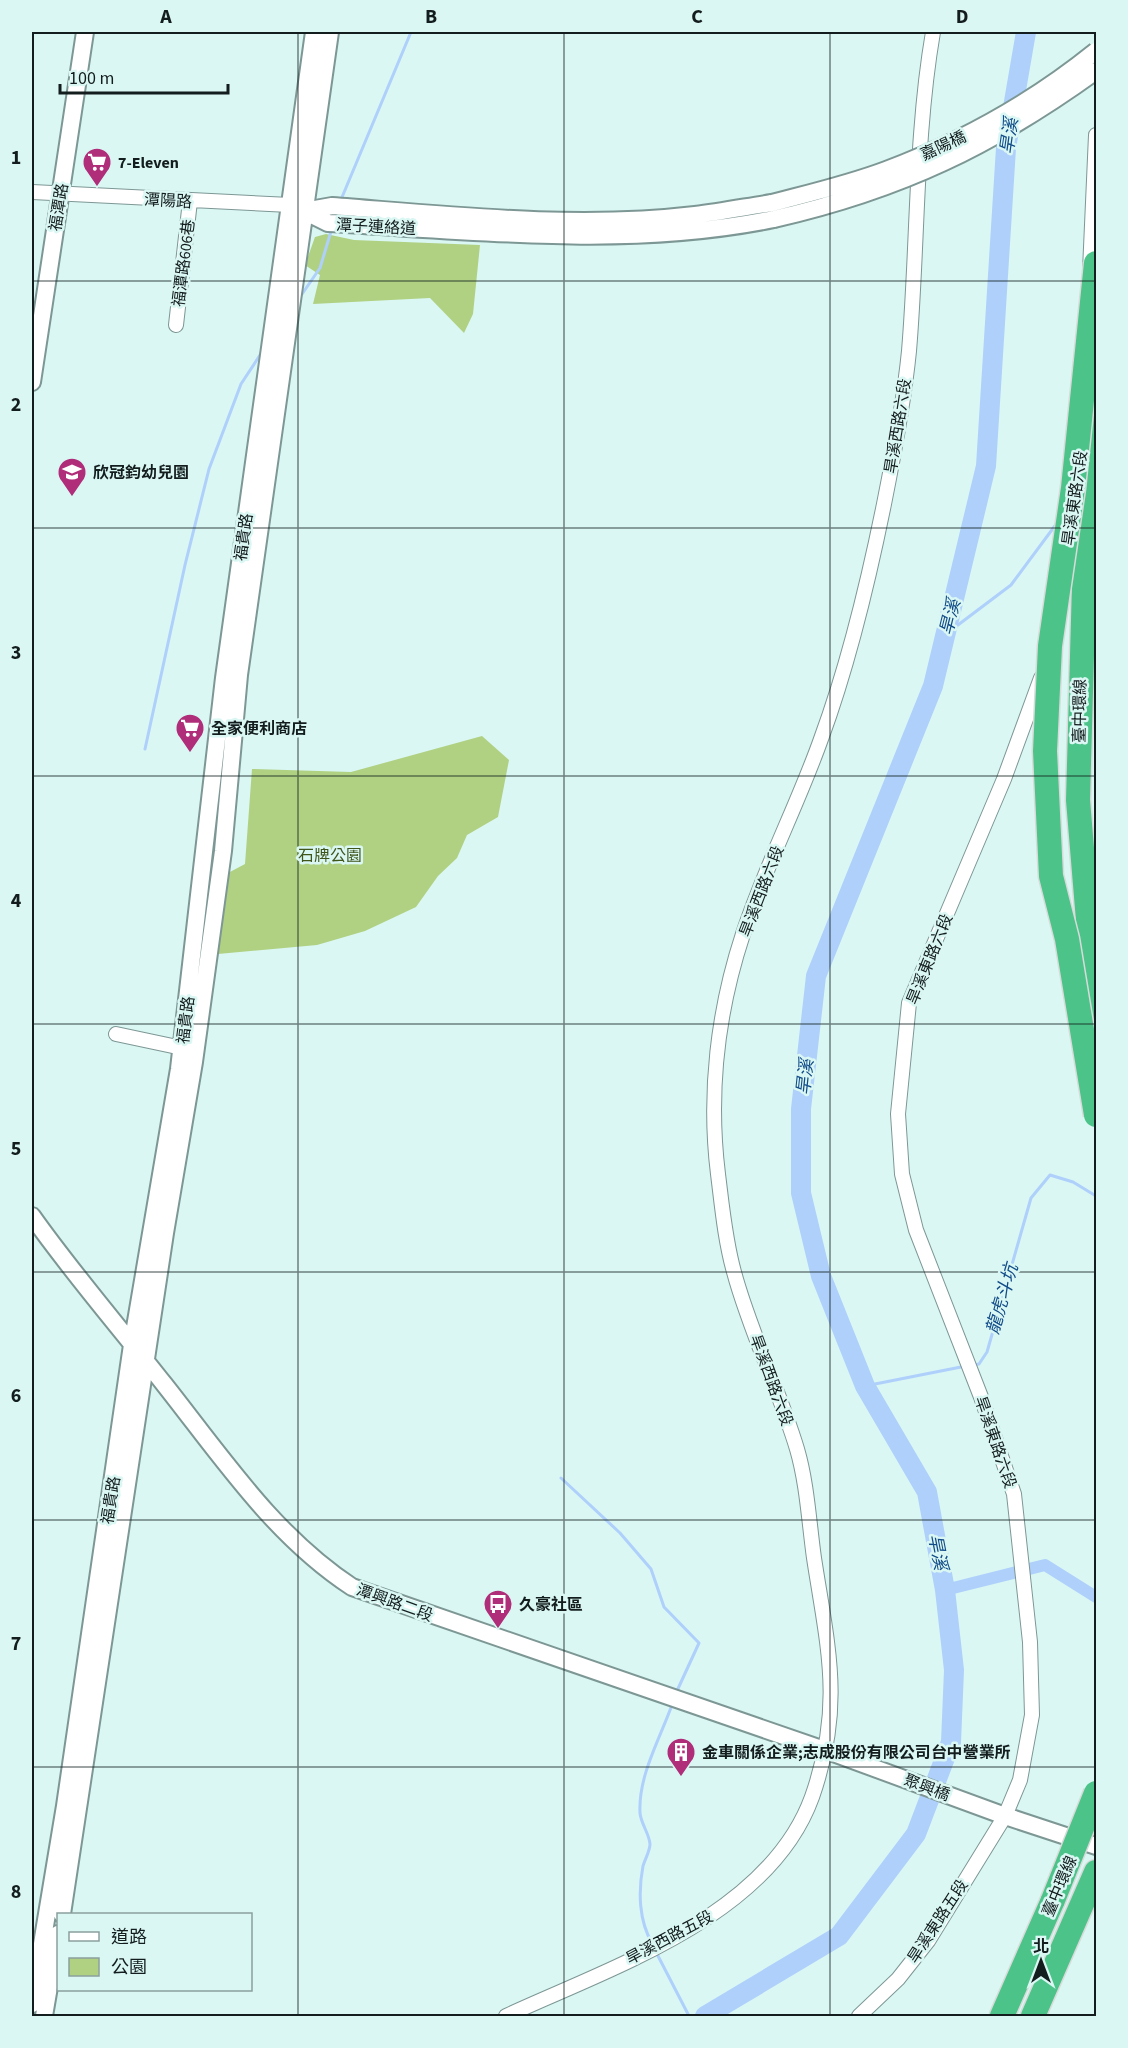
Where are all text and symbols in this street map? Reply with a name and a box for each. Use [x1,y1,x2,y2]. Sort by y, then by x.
text: A [159,3,172,31]
text: B [425,3,437,31]
text: C [691,3,703,31]
text: D [956,3,968,31]
scale bar [60,57,228,95]
text: 100 m [69,66,114,91]
water label: 旱溪 [995,114,1025,156]
street label: 嘉陽橋 [917,126,970,166]
text: 1 [11,144,21,172]
supermarket icon: 7-Eleven [81,146,113,188]
place label: 7-Eleven [118,152,179,174]
street label: 福潭路 [44,182,74,233]
street label: 潭陽路 [143,189,192,213]
street label: 潭子連絡道 [335,214,416,240]
street label: 福潭路606巷 [168,218,200,308]
street label: 旱溪西路六段 [880,377,916,475]
text: 2 [11,391,21,419]
street label: 旱溪東路六段 [1057,449,1093,547]
school or university icon: 欣冠鈞幼兒園 [56,456,88,498]
place label: 欣冠鈞幼兒園 [93,462,189,484]
street label: 福貴路 [230,512,258,562]
water label: 旱溪 [934,594,968,638]
text: 3 [11,639,21,667]
street label: 臺中環線 [1068,679,1092,743]
supermarket icon: 全家便利商店 [174,712,206,754]
place label: 全家便利商店 [211,718,307,740]
street label: 旱溪西路六段 [734,843,789,940]
park label: 石牌公園 [298,845,362,867]
text: 4 [11,887,22,915]
street label: 旱溪東路六段 [902,911,958,1008]
street label: 福貴路 [172,995,200,1045]
water label: 旱溪 [791,1055,820,1096]
text: 5 [11,1135,21,1163]
water label: 龍虎斗坑 [981,1258,1025,1337]
street label: 旱溪西路六段 [744,1331,798,1429]
text: 6 [11,1382,21,1410]
street label: 旱溪東路六段 [969,1393,1021,1491]
street label: 福貴路 [96,1475,126,1526]
water label: 旱溪 [922,1532,954,1575]
street label: 潭興路二段 [353,1579,436,1627]
bus stop icon: 久豪社區 [482,1588,514,1630]
place label: 久豪社區 [519,1594,583,1616]
text: 7 [11,1630,21,1658]
building icon: 金車關係企業;志成股份有限公司台中營業所 [665,1736,697,1778]
place label: 金車關係企業;志成股份有限公司台中營業所 [702,1742,1011,1764]
street label: 聚興橋 [900,1769,953,1806]
street label: 臺中環線 [1037,1853,1083,1920]
street label: 旱溪東路五段 [902,1875,973,1968]
text: 8 [11,1878,21,1906]
street label: 旱溪西路五段 [622,1906,717,1970]
legend [57,1913,252,1991]
text: 道路 [111,1925,147,1950]
north arrow [1011,1931,1071,1991]
text: 北 [1033,1936,1049,1958]
text: 公園 [111,1955,147,1980]

